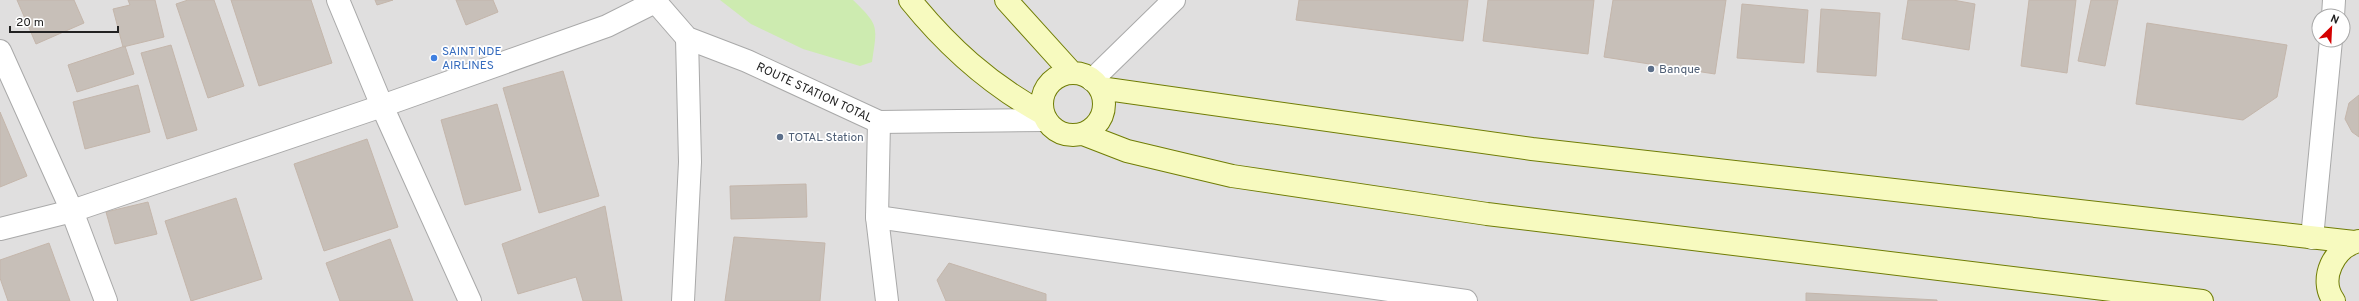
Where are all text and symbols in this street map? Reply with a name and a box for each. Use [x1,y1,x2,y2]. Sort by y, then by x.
scale bar [10,8,118,34]
north arrow [2311,8,2351,48]
text: N [2328,12,2341,28]
text: 20 m [16,15,44,31]
place label: SAINT NDE AIRLINES [442,44,502,74]
marker: SAINT NDE AIRLINES [429,53,439,63]
street label: ROUTE STATION TOTAL [753,59,875,127]
place label: Banque [1659,62,1700,78]
marker: Banque [1646,64,1656,74]
place label: TOTAL Station [788,130,864,146]
marker: TOTAL Station [775,132,785,142]

